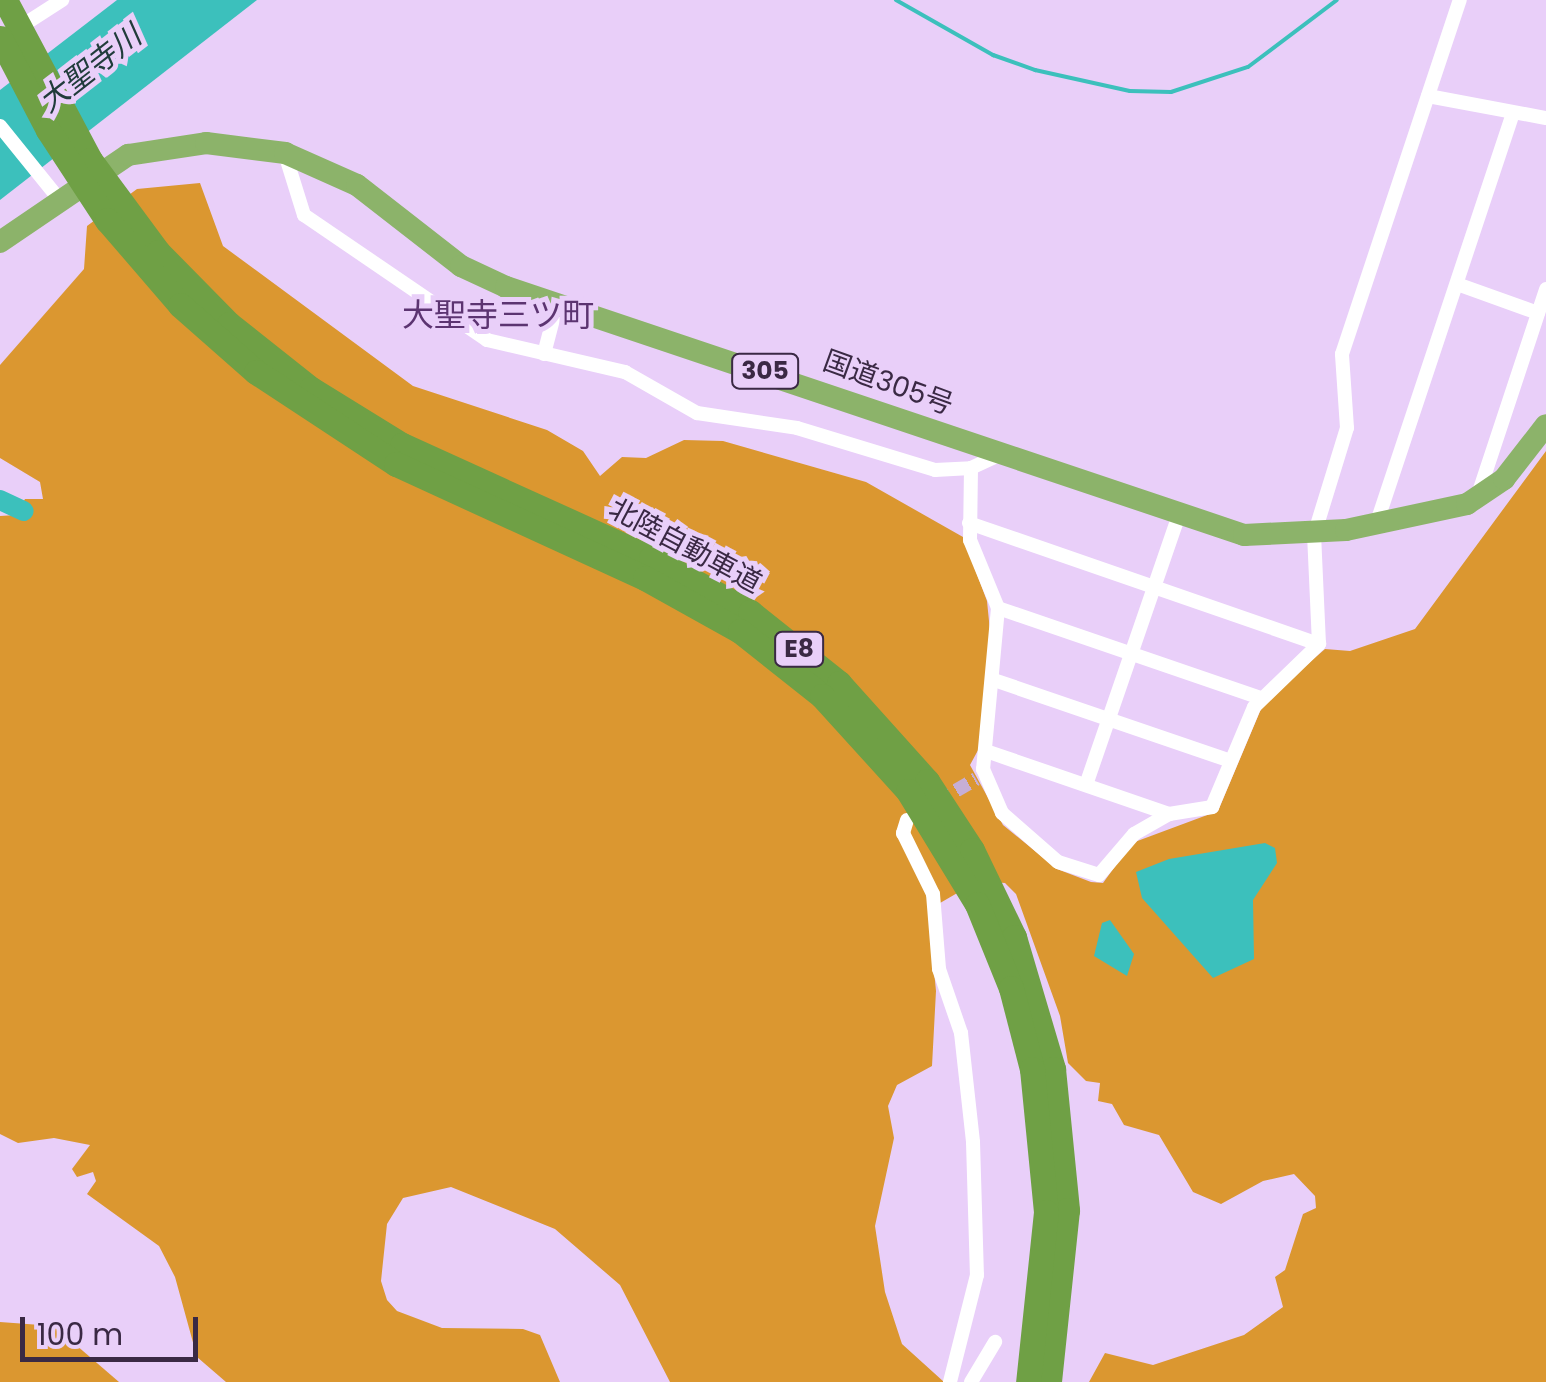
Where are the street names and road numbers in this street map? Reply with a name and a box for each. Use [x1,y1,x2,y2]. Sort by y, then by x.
street label: 国道305号 [819,344,957,422]
road number: 305 [730,351,800,391]
street label: 北陸自動車道 [603,492,767,600]
road number: E8 [774,629,824,669]

